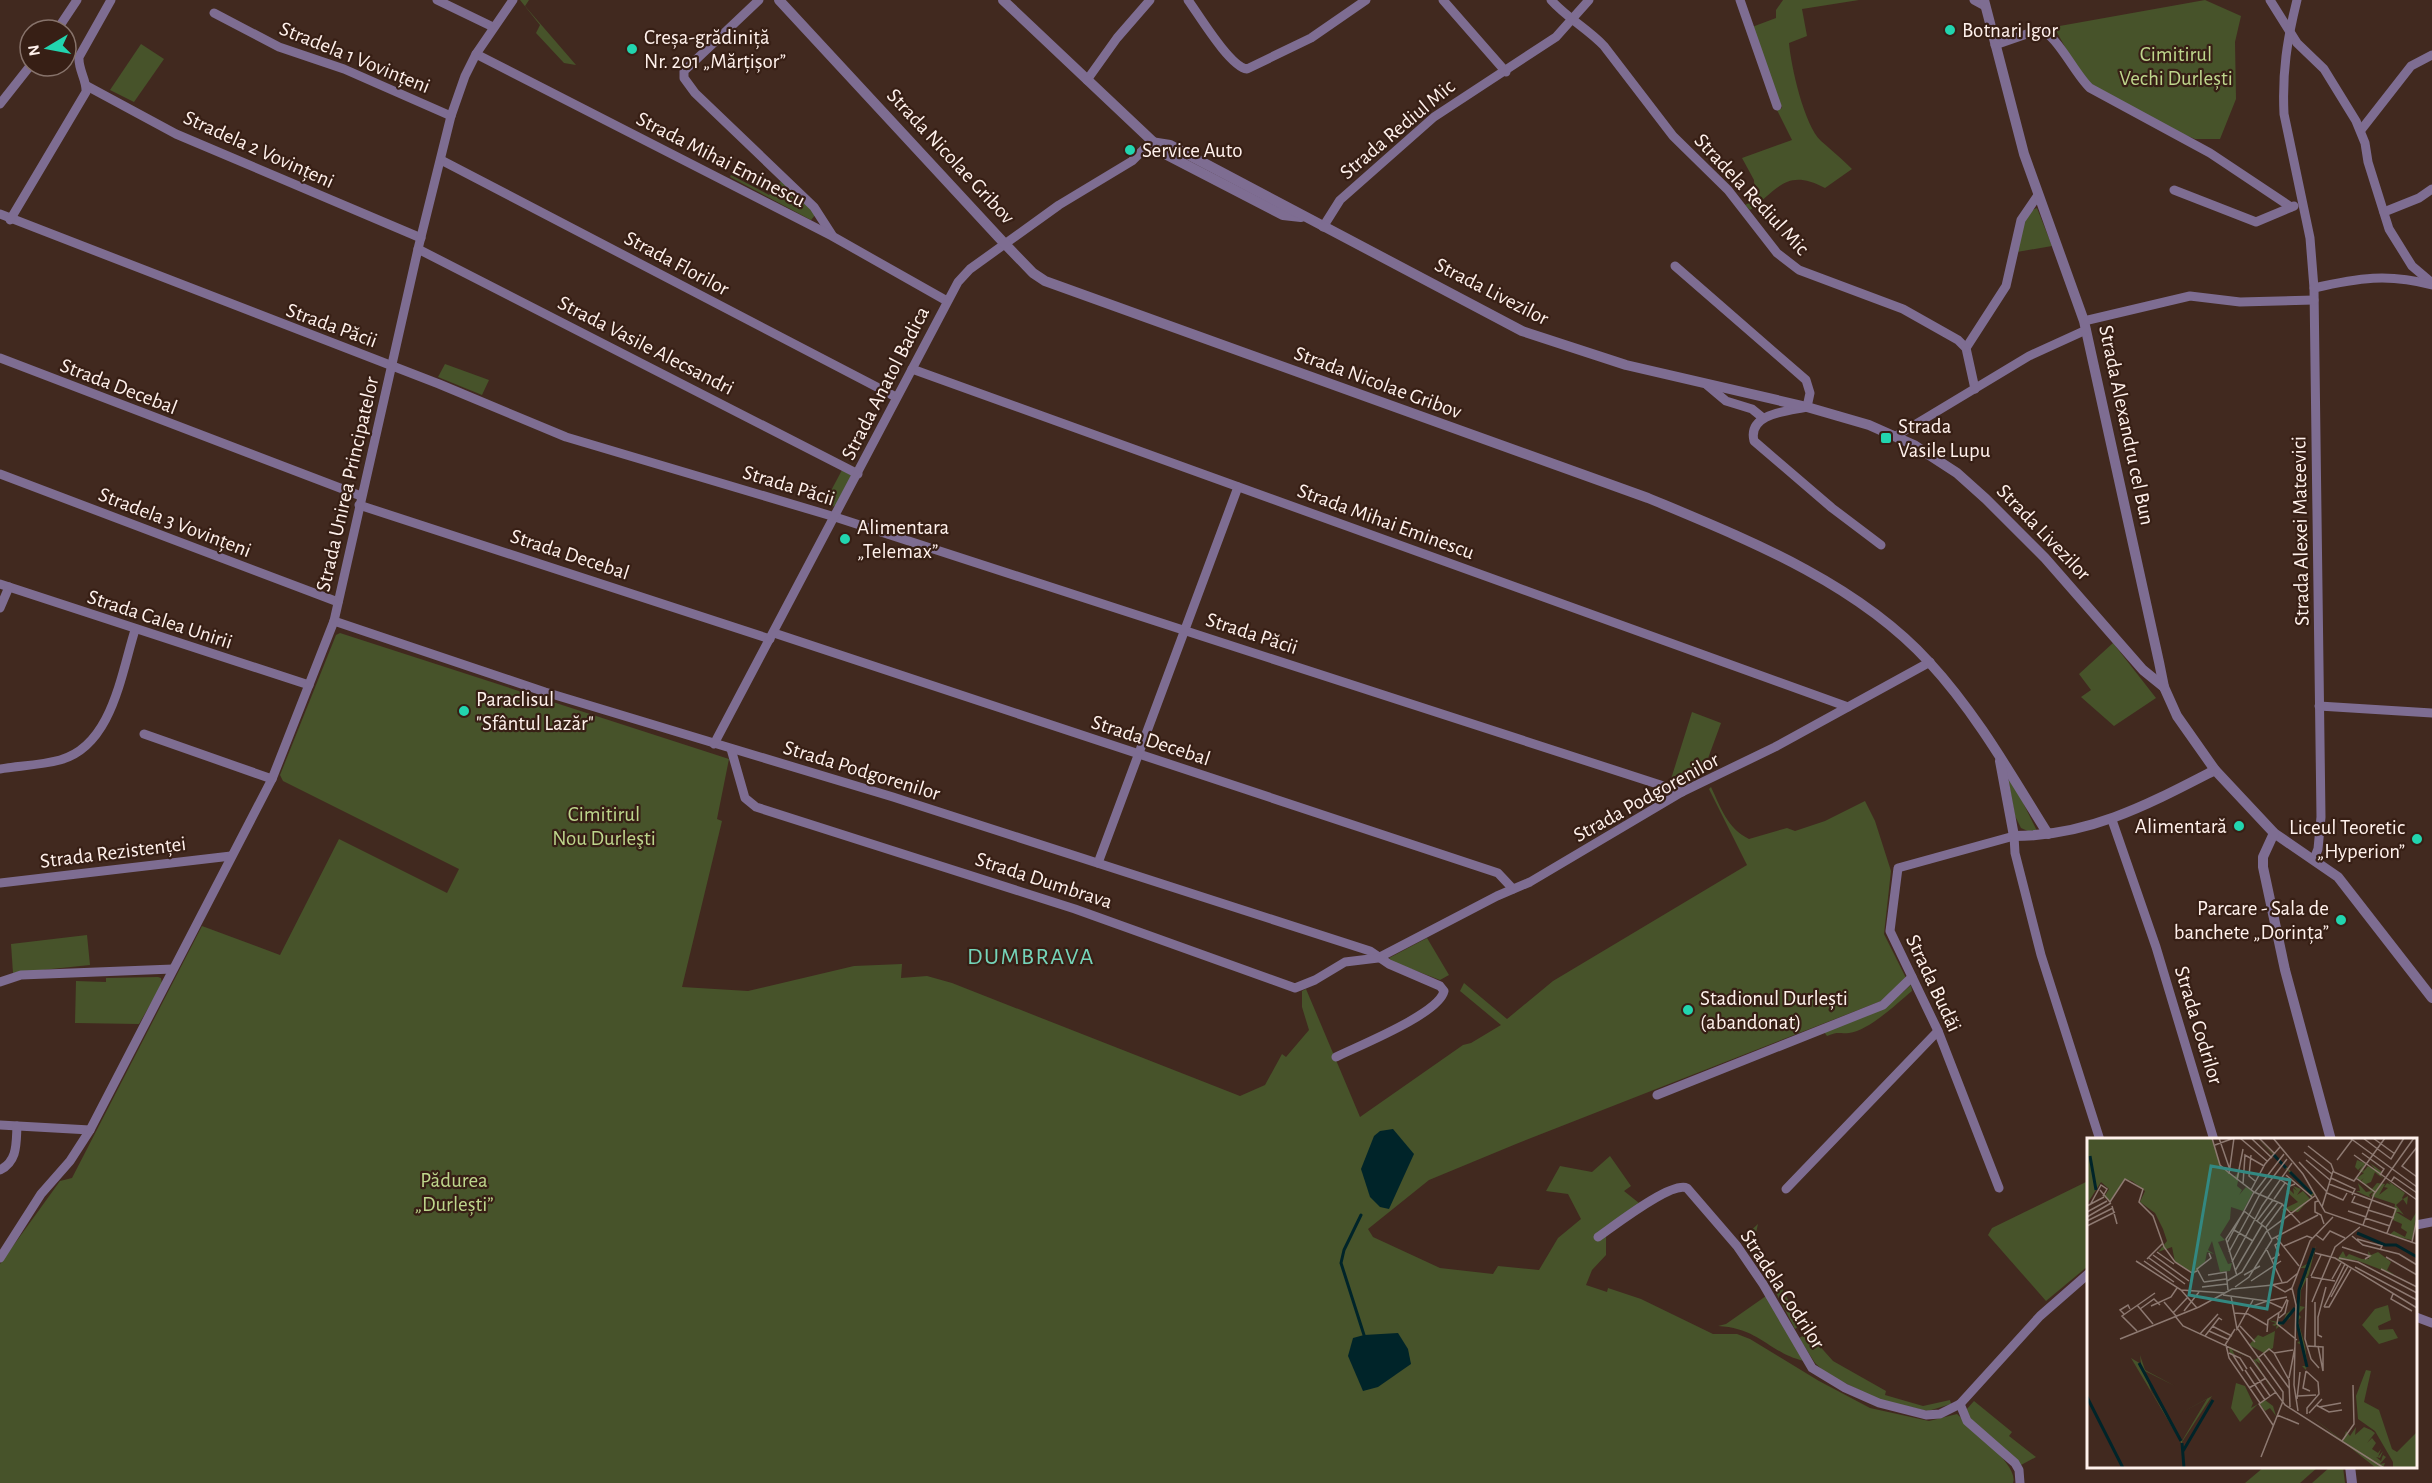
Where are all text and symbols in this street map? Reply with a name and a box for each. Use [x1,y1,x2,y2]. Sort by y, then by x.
north arrow [18,18,78,78]
street label: Stradela 1 Vovințeni [276,18,433,99]
place label: Botnari Igor [1962,20,2058,41]
marker: Botnari Igor [1943,23,1957,37]
place label: Creșa-grădiniță Nr. 201 „Mărțișor” [644,27,786,74]
marker: Creșa-grădiniță Nr. 201 „Mărțișor” [625,42,639,56]
text: N [25,44,43,57]
park label: Cimitirul Vechi Durlești [2119,44,2233,91]
street label: Strada Rediul Mic [1336,76,1459,183]
street label: Strada Nicolae Gribov [883,85,1019,228]
street label: Stradela 2 Vovințeni [179,107,337,194]
street label: Strada Mihai Eminescu [633,108,809,211]
street label: Stradela Rediul Mic [1690,130,1813,259]
place label: Service Auto [1142,140,1243,161]
marker: Service Auto [1123,143,1137,157]
street label: Strada Florilor [621,227,733,300]
street label: Strada Livezilor [1431,254,1552,329]
street label: Strada Vasile Alecsandri [554,292,737,399]
street label: Strada Păcii [283,299,380,352]
street label: Strada Anatol Badica [838,303,933,463]
street label: Strada Alexandru cel Bun [2095,323,2158,527]
street label: Strada Nicolae Gribov [1291,342,1464,423]
street label: Strada Decebal [57,355,180,418]
street label: Strada Unirea Principatelor [312,374,383,594]
place label: Strada Vasile Lupu [1898,416,1991,461]
marker: Strada Vasile Lupu [1879,431,1893,445]
street label: Strada Alexei Mateevici [2288,436,2313,626]
street label: Strada Păcii [740,462,837,509]
street label: Strada Mihai Eminescu [1295,480,1477,563]
street label: Strada Livezilor [1993,480,2095,585]
street label: Stradela 3 Vovințeni [95,484,254,563]
place label: Alimentara „Telemax” [857,517,949,562]
street label: Strada Decebal [508,525,632,584]
marker: Alimentara „Telemax” [838,532,852,546]
street label: Strada Calea Unirii [85,586,235,653]
street label: Strada Păcii [1203,609,1300,658]
place label: Paraclisul "Sfântul Lazăr" [476,689,594,734]
marker: Paraclisul "Sfântul Lazăr" [457,704,471,718]
street label: Strada Decebal [1089,711,1213,770]
street label: Strada Podgorenilor [781,737,943,804]
street label: Strada Podgorenilor [1570,749,1723,846]
park label: Cimitirul Nou Durleşti [552,804,656,849]
place label: Alimentară [2135,816,2227,837]
place label: Liceul Teoretic „Hyperion” [2289,817,2405,862]
marker: Alimentară [2232,819,2246,833]
marker: Liceul Teoretic „Hyperion” [2410,832,2424,846]
street label: Strada Rezistenței [39,833,188,874]
street label: Strada Dumbrava [973,848,1115,913]
place label: Parcare - Sala de banchete „Dorința” [2174,898,2329,945]
marker: Parcare - Sala de banchete „Dorința” [2334,913,2348,927]
street label: Strada Budăi [1902,931,1965,1035]
district label: DUMBRAVA [967,945,1095,969]
street label: Strada Codrilor [2171,963,2227,1087]
place label: Stadionul Durlești (abandonat) [1700,988,1848,1033]
marker: Stadionul Durlești (abandonat) [1681,1003,1695,1017]
inset map [2087,1138,2417,1468]
park label: Pădurea „Durlești” [414,1170,494,1217]
street label: Stradela Codrilor [1736,1226,1829,1353]

